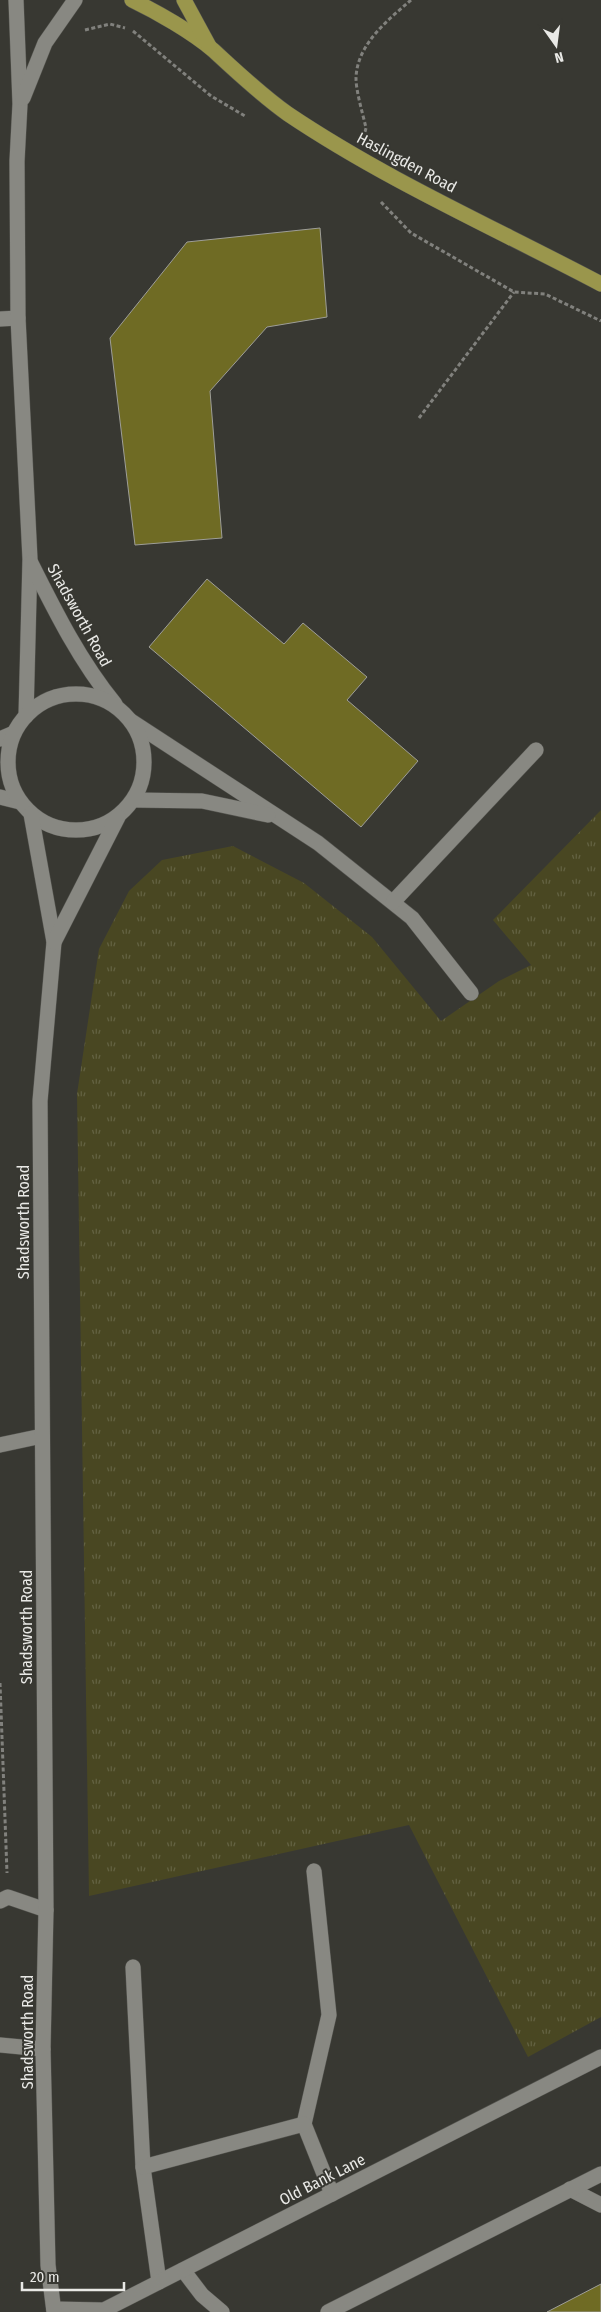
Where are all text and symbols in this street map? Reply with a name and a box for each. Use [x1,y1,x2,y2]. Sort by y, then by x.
north arrow [531,20,581,70]
text: N [553,48,565,66]
street label: Haslingden Road [354,128,460,197]
street label: Shadsworth Road [43,561,116,670]
street label: Shadsworth Road [14,1165,33,1279]
street label: Shadsworth Road [17,1570,36,1684]
street label: Shadsworth Road [18,1975,37,2089]
street label: Old Bank Lane [276,2150,368,2209]
scale bar [22,2260,125,2292]
text: 20 m [30,2268,60,2286]

